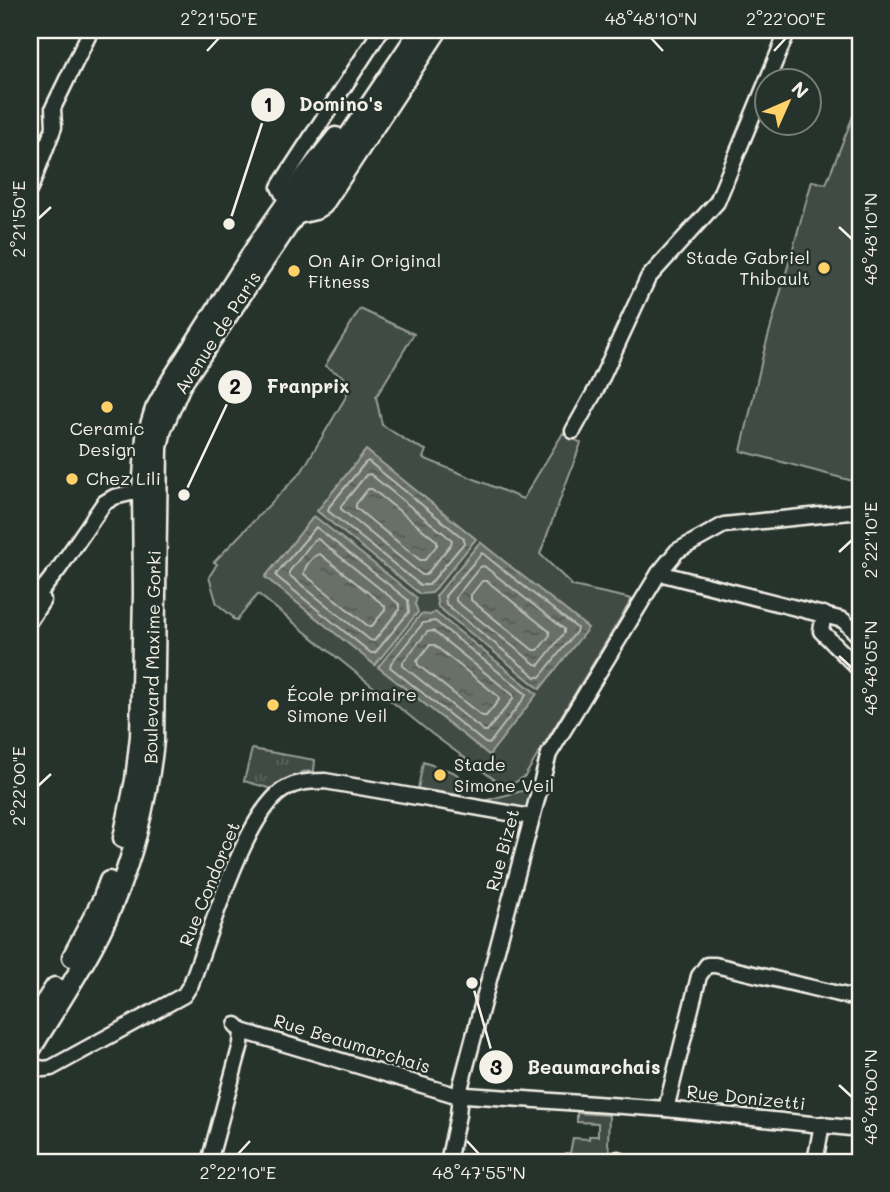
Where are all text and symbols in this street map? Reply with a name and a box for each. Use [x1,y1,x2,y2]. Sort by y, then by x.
text: 2°21'50"E [180,6,258,30]
text: 48°48'10"N [605,6,697,30]
text: 2°22'00"E [746,6,826,30]
north arrow [754,66,824,136]
text: N [786,76,814,104]
callout: Domino's [250,85,397,125]
text: 1 [263,90,273,117]
text: Domino's [299,91,383,116]
text: 2°21'50"E [6,180,30,258]
text: 48°48'10"N [858,193,882,285]
place label: Stade Gabriel Thibault [686,245,810,290]
place label: On Air Original Fitness [308,248,441,293]
marker: Stade Gabriel Thibault [816,260,832,276]
marker: On Air Original Fitness [286,263,302,279]
street label: Avenue de Paris [168,266,266,398]
callout: Franprix [218,367,364,407]
text: 2 [229,372,241,399]
text: Franprix [267,373,349,398]
marker: Ceramic Design [99,399,115,415]
place label: Ceramic Design [70,416,144,461]
place label: Chez Lili [86,466,161,490]
marker: Chez Lili [64,471,80,487]
text: 2°22'10"E [858,502,882,578]
street label: Boulevard Maxime Gorki [138,550,166,764]
text: 48°48'05"N [858,620,882,716]
place label: École primaire Simone Veil [287,682,417,727]
marker: École primaire Simone Veil [265,697,281,713]
text: 2°22'00"E [6,746,30,826]
place label: Stade Simone Veil [454,752,554,797]
marker: Stade Simone Veil [432,767,448,783]
street label: Rue Bizet [480,806,525,893]
street label: Rue Condorcet [173,818,245,950]
street label: Rue Beaumarchais [271,1008,433,1078]
callout: Beaumarchais [478,1047,674,1087]
text: 48°48'00"N [858,1049,882,1145]
text: 3 [490,1053,502,1080]
text: Beaumarchais [527,1054,661,1079]
street label: Rue Donizetti [686,1079,807,1115]
text: 2°22'10"E [200,1160,276,1184]
text: 48°47'55"N [432,1160,526,1184]

